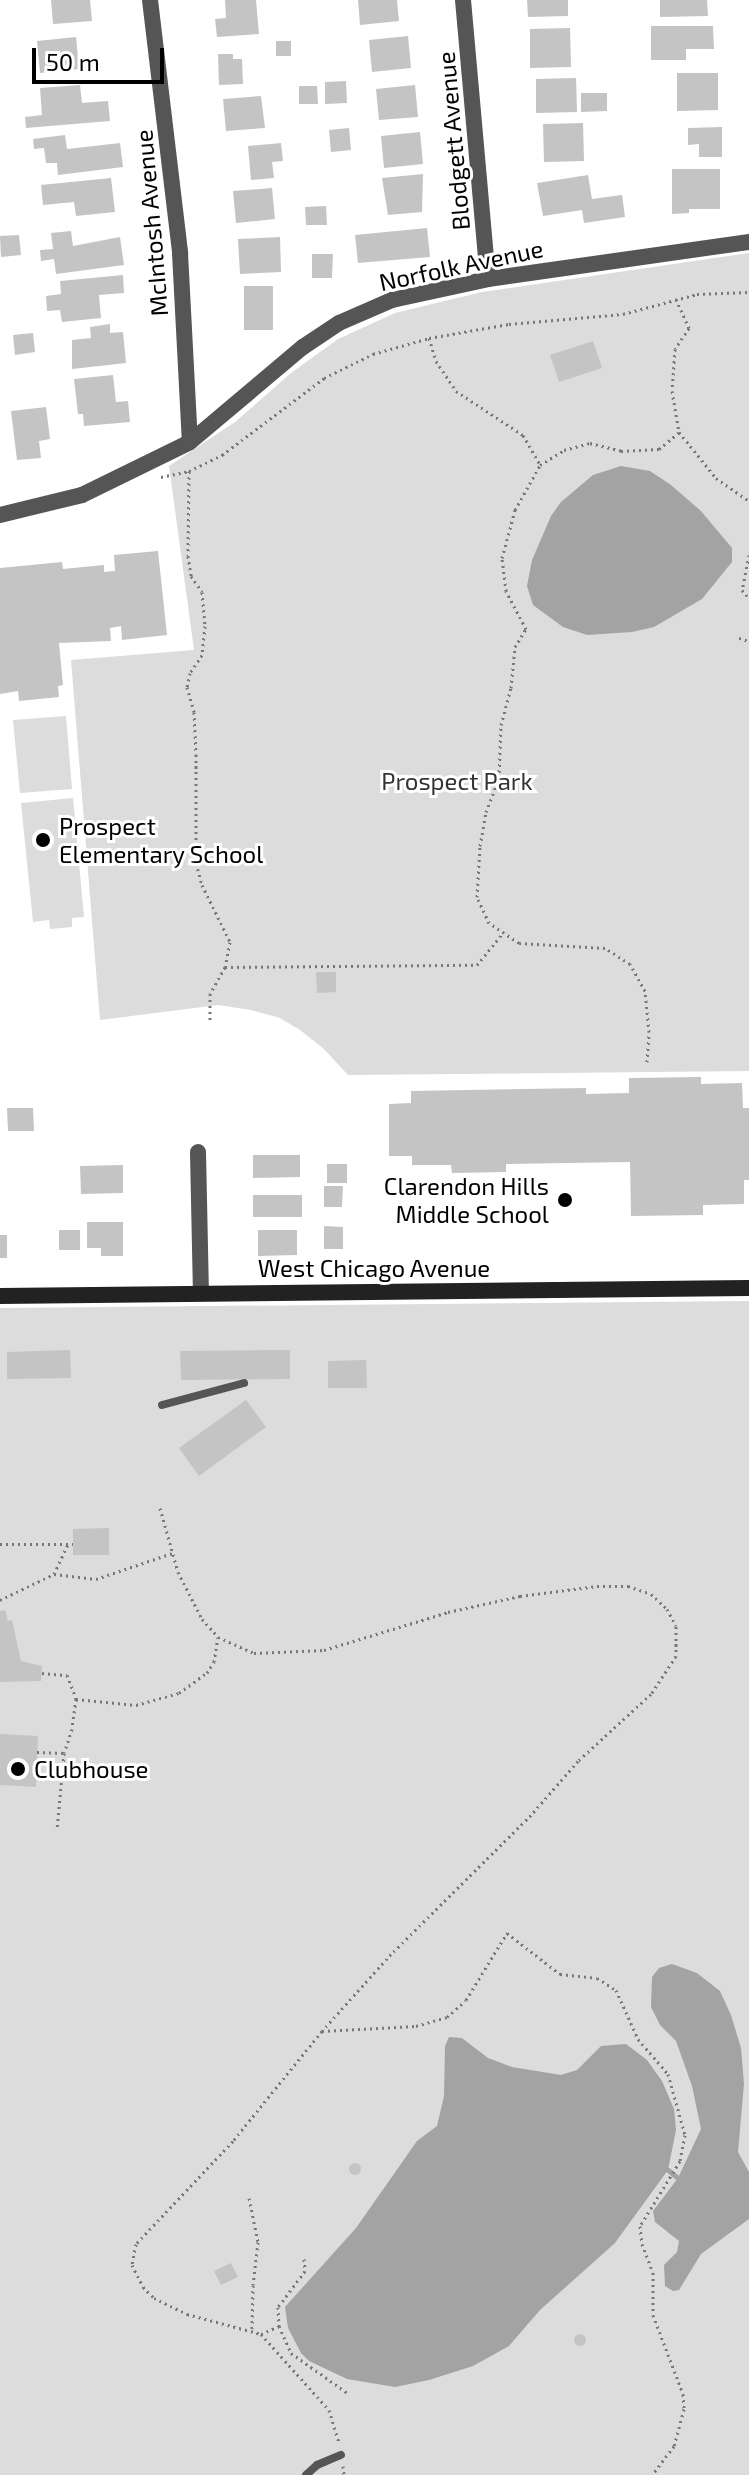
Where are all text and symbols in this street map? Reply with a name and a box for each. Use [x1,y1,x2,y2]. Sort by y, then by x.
scale bar [36,32,168,82]
text: 50 m [46,47,100,76]
street label: Blodgett Avenue [431,50,475,232]
street label: McIntosh Avenue [128,128,174,318]
street label: Norfolk Avenue [376,233,546,297]
park label: Prospect Park [381,767,533,795]
place label: Prospect Elementary School [59,812,264,868]
marker: Prospect Elementary School [34,831,52,849]
place label: Clarendon Hills Middle School [384,1172,549,1228]
marker: Clarendon Hills Middle School [556,1191,574,1209]
street label: West Chicago Avenue [257,1254,491,1282]
place label: Clubhouse [34,1755,149,1783]
marker: Clubhouse [9,1760,27,1778]

